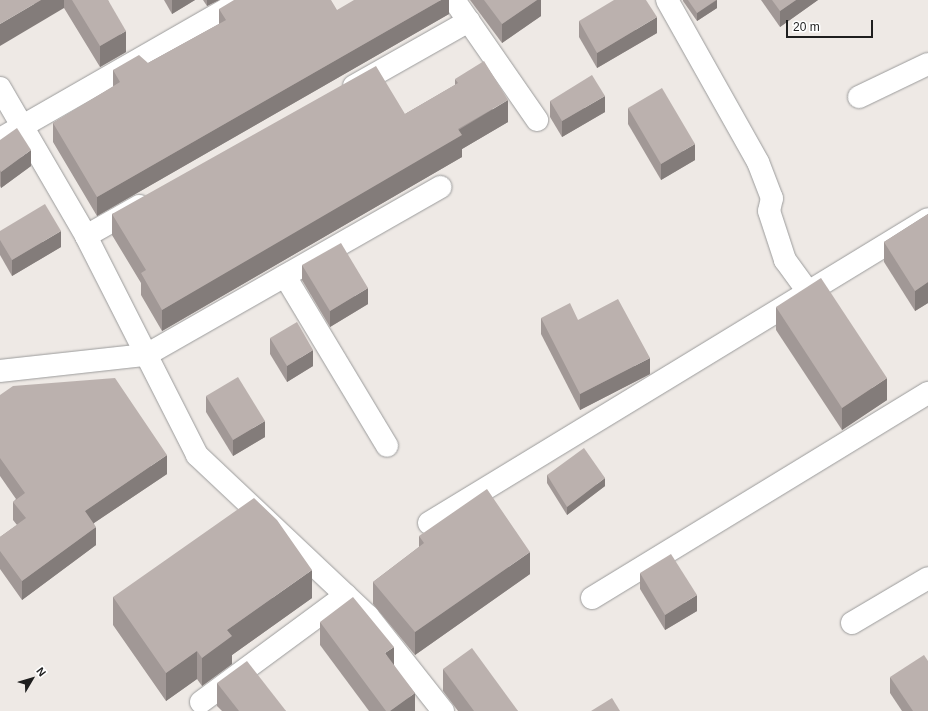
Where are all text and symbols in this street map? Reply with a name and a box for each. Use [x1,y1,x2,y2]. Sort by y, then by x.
scale bar [788,12,875,38]
text: 20 m [793,20,820,34]
north arrow [12,659,52,699]
text: N [34,665,49,678]

